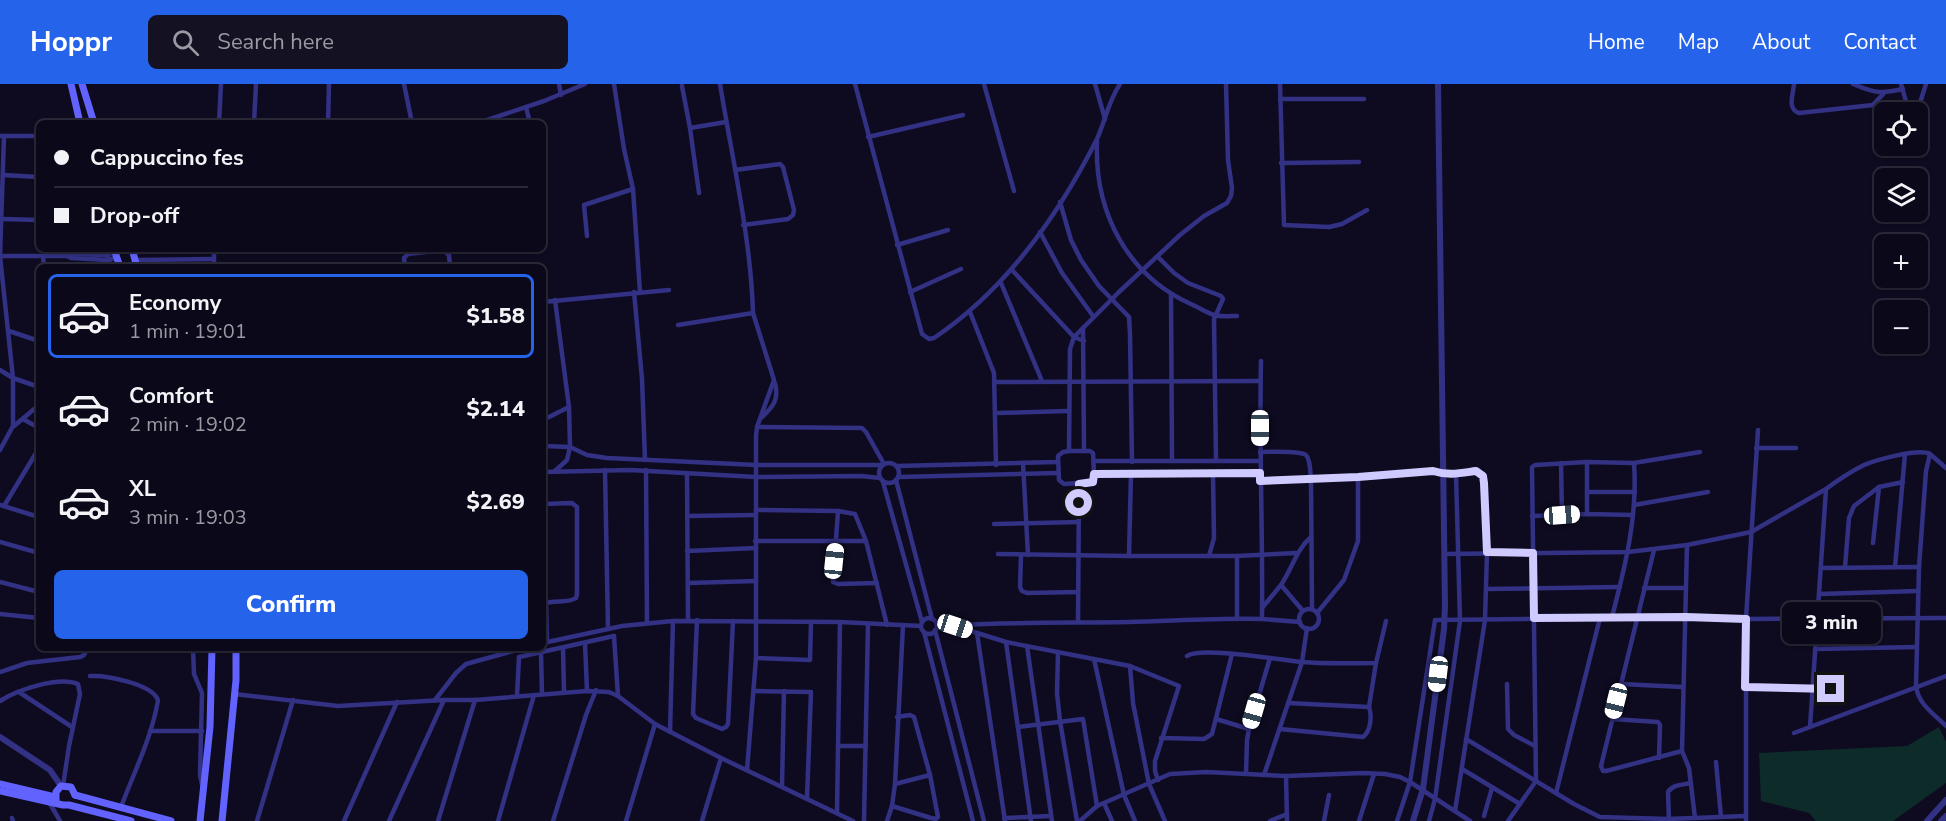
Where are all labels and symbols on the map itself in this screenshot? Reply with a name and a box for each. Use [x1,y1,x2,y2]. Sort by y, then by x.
car [1251,410,1269,446]
route start [1065,489,1092,516]
car [1543,505,1581,525]
car [823,542,845,580]
callout: 3 min [1782,602,1880,644]
car [935,612,975,640]
car [1427,655,1449,693]
route end [1817,675,1844,702]
car [1603,681,1629,721]
car [1240,691,1268,731]

